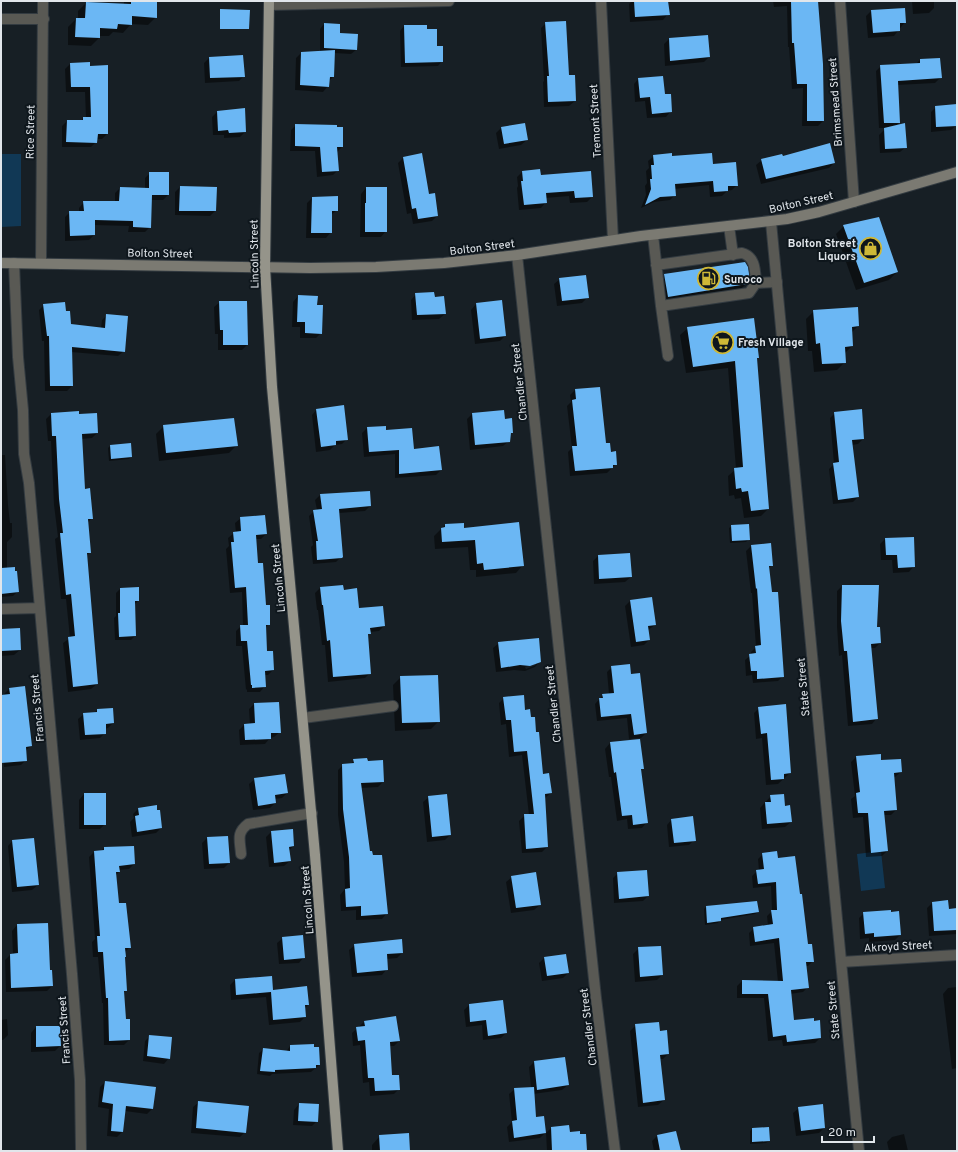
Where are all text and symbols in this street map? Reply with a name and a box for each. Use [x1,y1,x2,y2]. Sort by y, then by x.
street label: Brimsmead Street [826,57,846,147]
street label: Tremont Street [587,84,605,158]
street label: Rice Street [24,105,38,159]
street label: Bolton Street [768,189,835,217]
street label: Lincoln Street [247,219,263,289]
shop icon: Bolton Street Liquors [858,236,884,262]
street label: Bolton Street [449,237,515,259]
place label: Bolton Street Liquors [788,237,856,264]
street label: Bolton Street [127,246,193,262]
fuel station icon: Sunoco [695,266,721,292]
place label: Sunoco [724,273,762,287]
supermarket icon: Fresh Village [710,329,736,355]
place label: Fresh Village [738,336,804,350]
street label: Chandler Street [509,342,531,421]
street label: Lincoln Street [269,543,289,613]
street label: State Street [794,657,814,717]
street label: Chandler Street [543,664,565,743]
street label: Francis Street [28,673,48,742]
street label: Lincoln Street [299,865,317,935]
street label: Akroyd Street [864,938,933,956]
street label: State Street [824,980,844,1040]
street label: Chandler Street [577,987,601,1066]
street label: Francis Street [56,996,74,1064]
scale bar [822,1118,874,1144]
text: 20 m [828,1125,856,1141]

